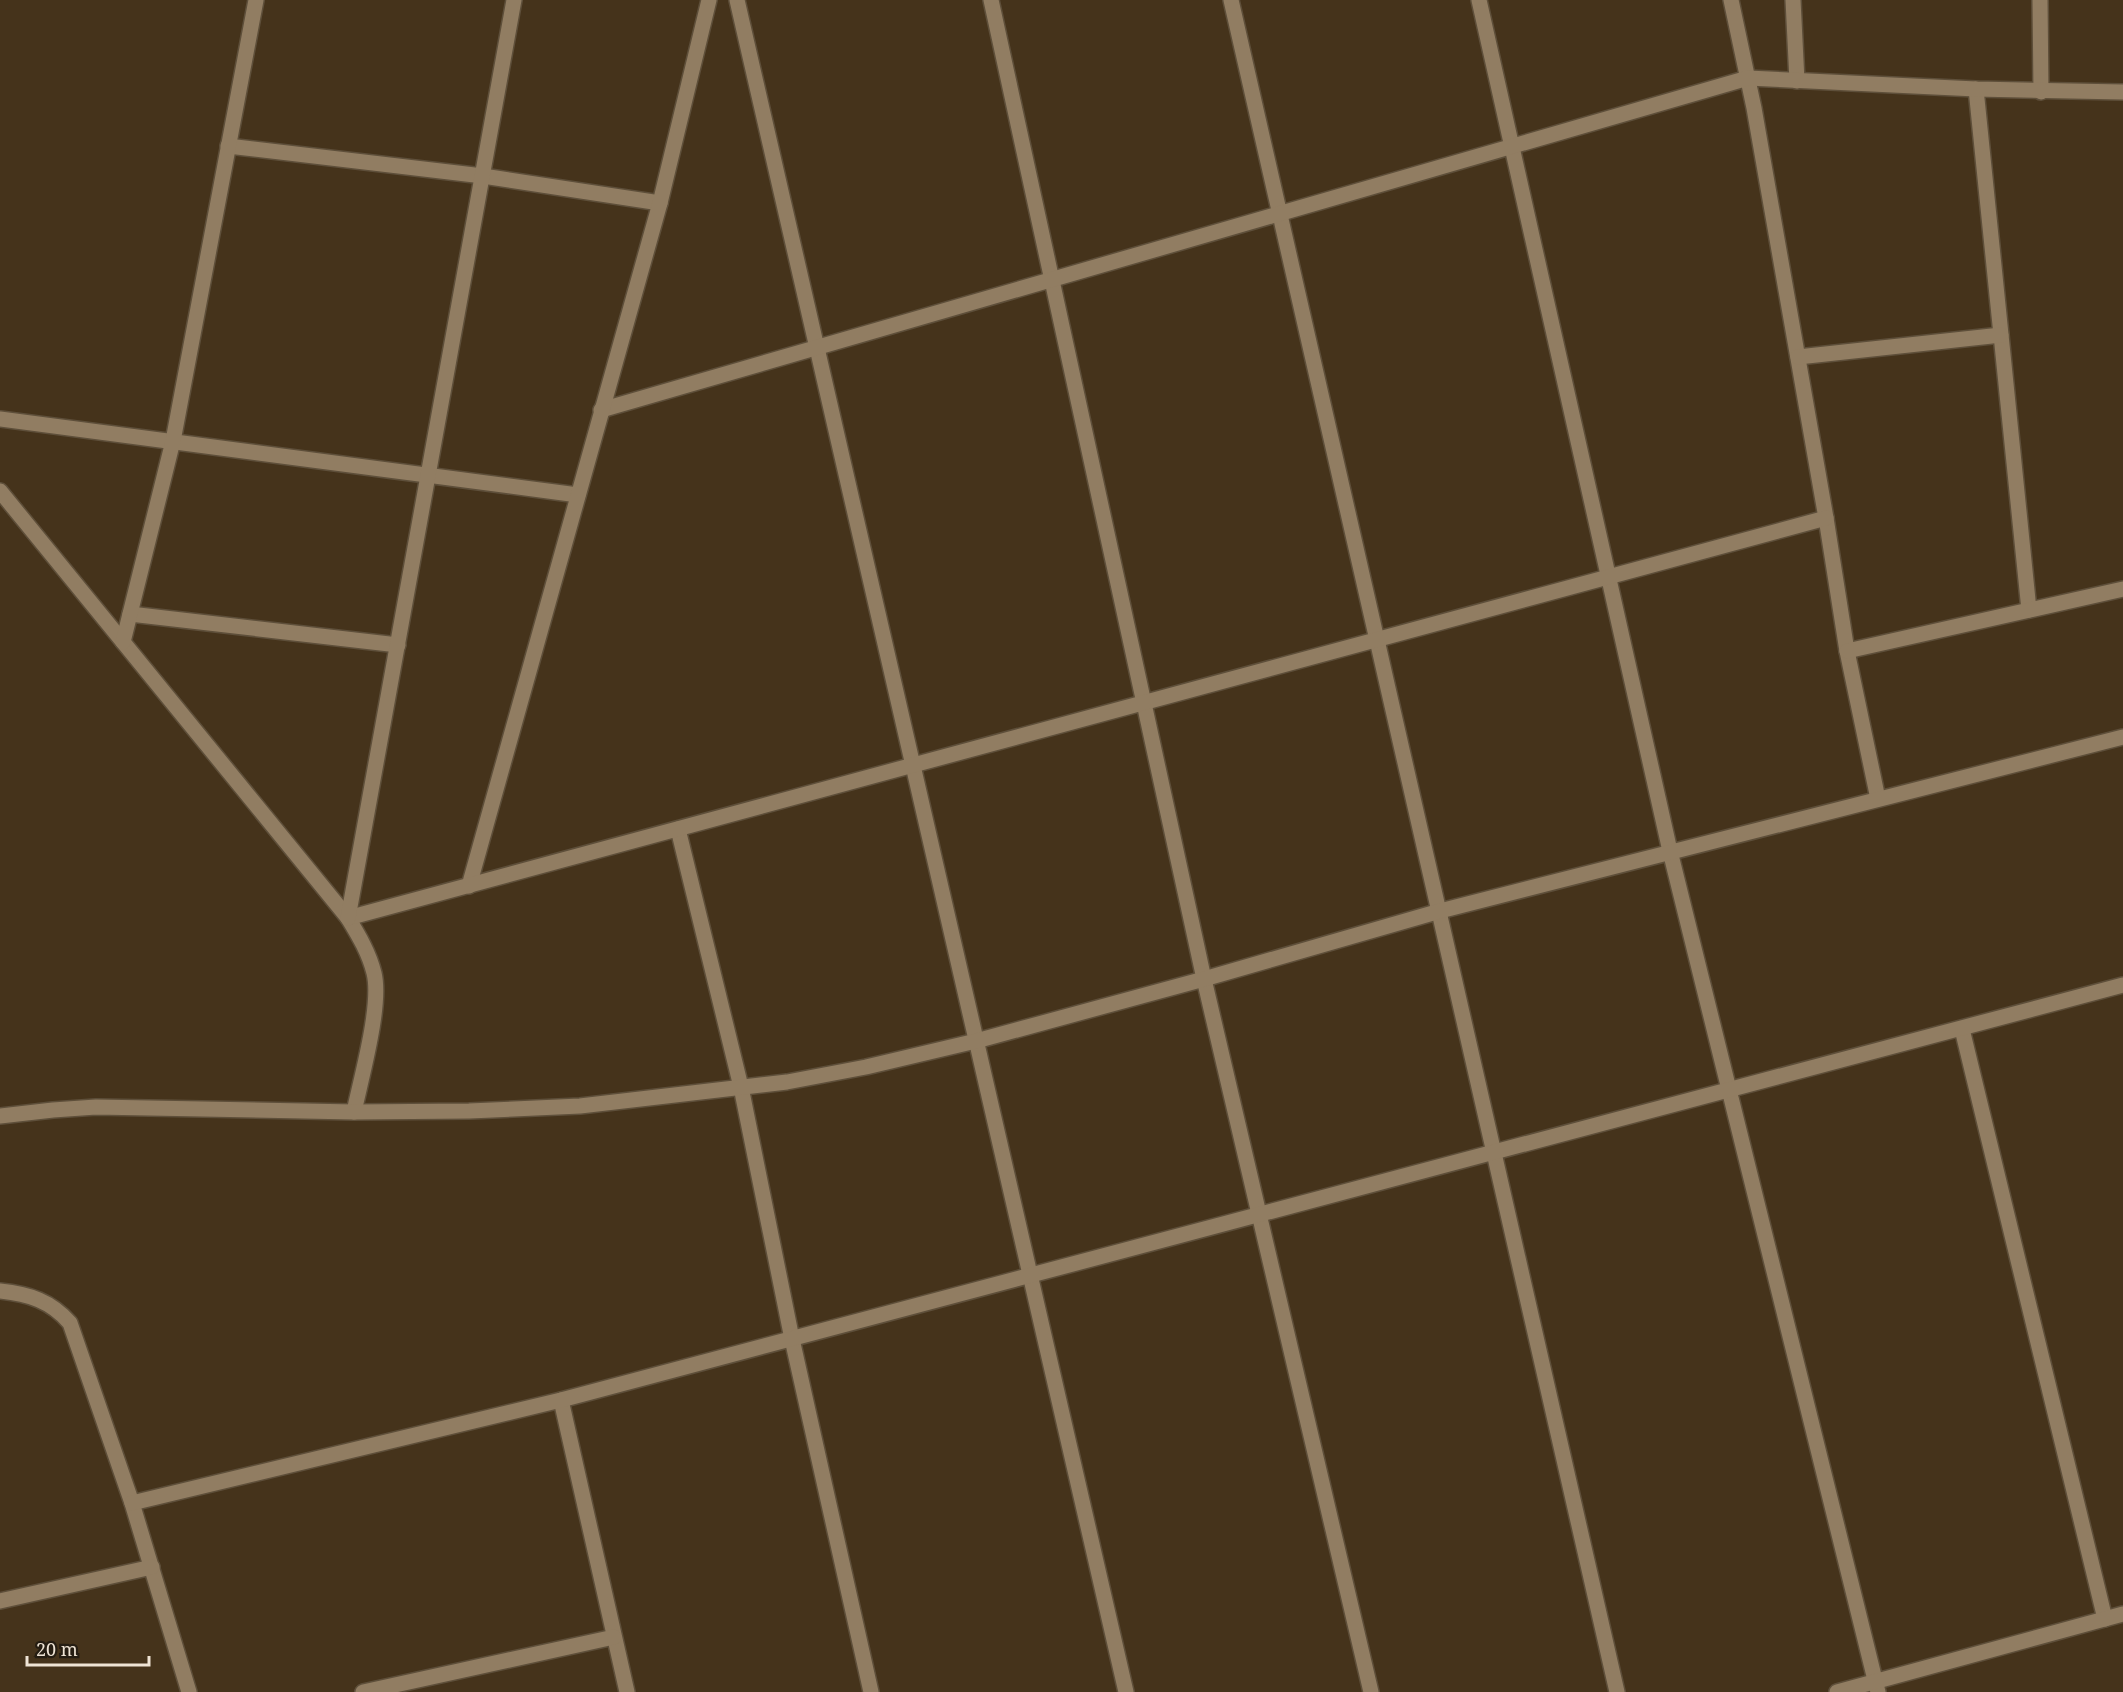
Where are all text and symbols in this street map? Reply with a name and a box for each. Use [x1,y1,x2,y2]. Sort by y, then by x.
scale bar [27,1629,148,1667]
text: 20 m [36,1637,78,1661]

